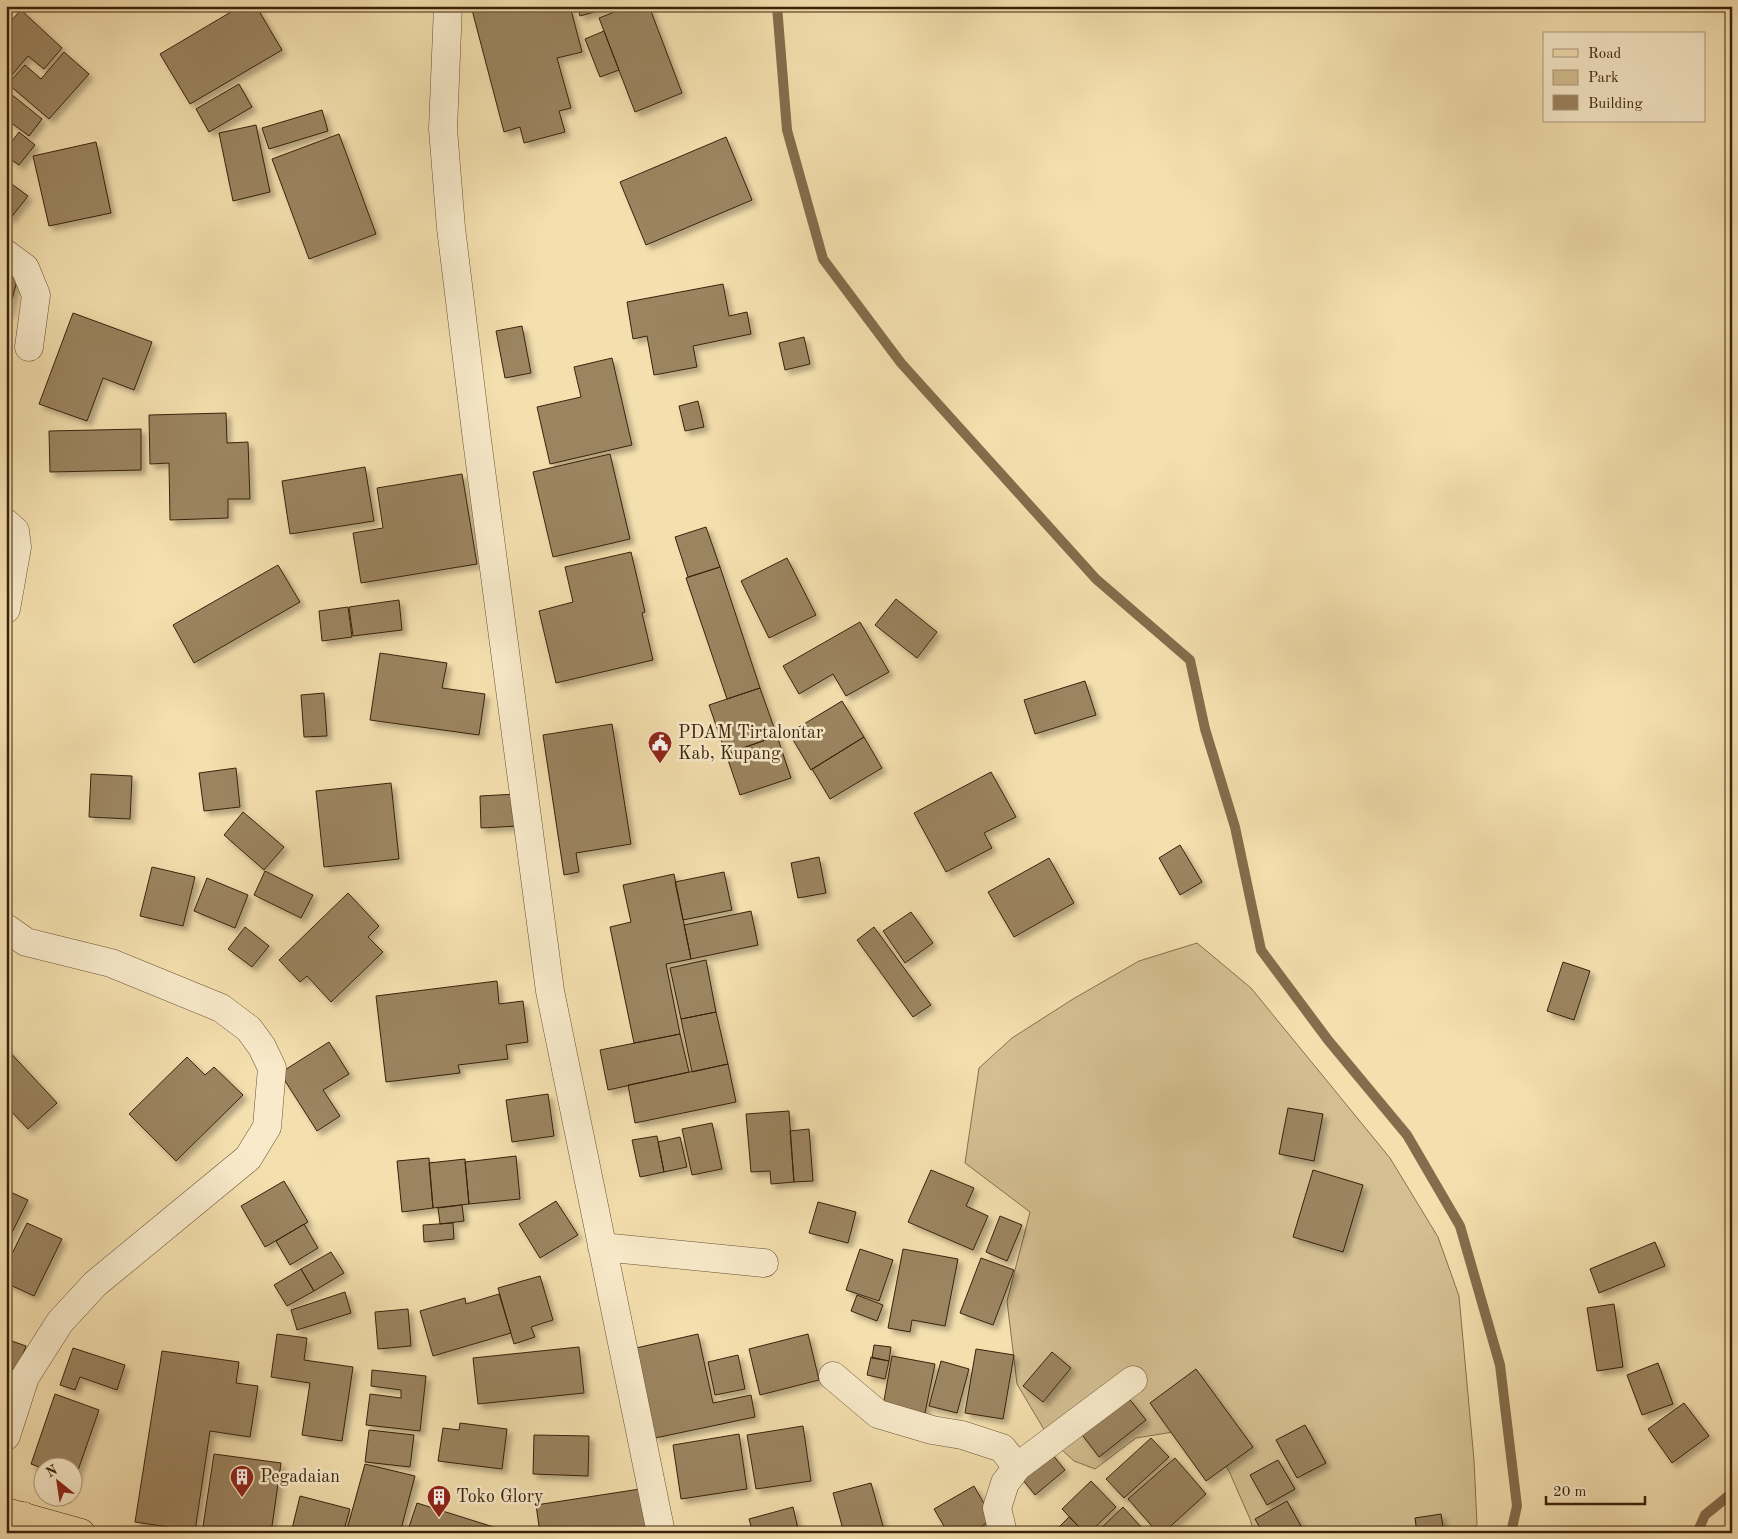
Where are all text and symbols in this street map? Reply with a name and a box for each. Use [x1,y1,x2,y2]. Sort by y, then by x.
legend [1543,32,1706,122]
text: Road [1588,47,1622,62]
text: Park [1588,71,1619,86]
text: Building [1588,97,1643,112]
place label: PDAM Tirtalontar Kab, Kupang [678,724,824,763]
public building icon: PDAM Tirtalontar Kab, Kupang [647,730,673,764]
north arrow [32,1456,82,1506]
text: N [44,1463,60,1480]
building icon: Pegadaian [229,1464,255,1498]
place label: Pegadaian [260,1468,340,1486]
scale bar [1546,1474,1644,1506]
building icon: Toko Glory [426,1484,452,1518]
text: 20 m [1553,1485,1587,1500]
place label: Toko Glory [456,1488,544,1506]

